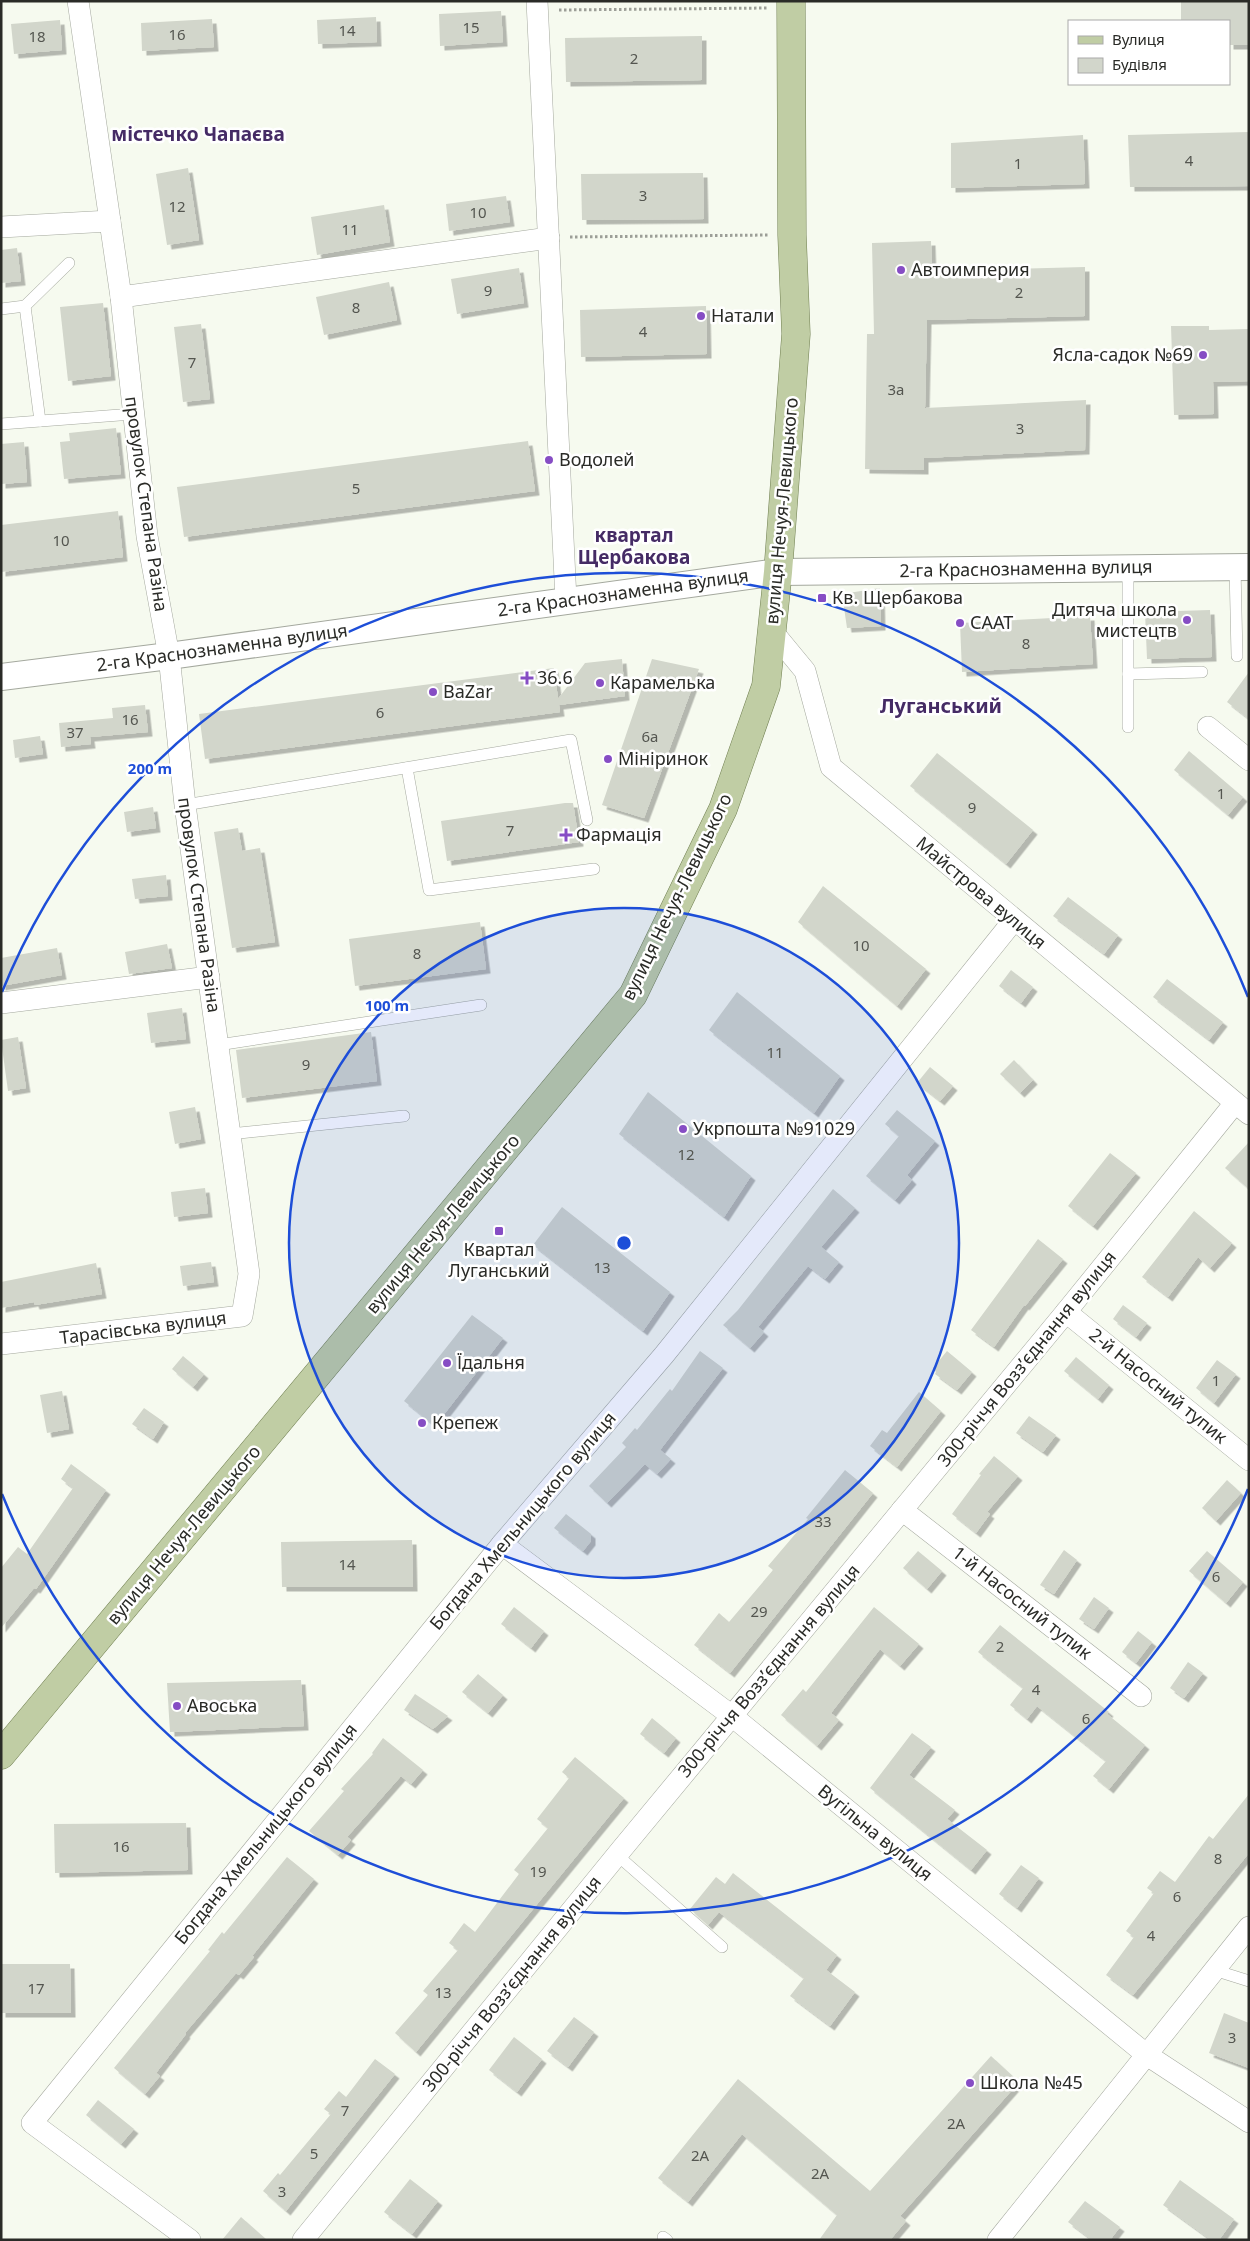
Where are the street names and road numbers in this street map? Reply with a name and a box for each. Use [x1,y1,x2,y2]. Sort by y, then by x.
street label: провулок Степана Разіна [120,394,174,613]
street label: вулиця Нечуя-Левицького [759,397,803,625]
street label: 2-га Краснознаменна вулиця [899,554,1153,582]
street label: 2-га Краснознаменна вулиця [496,563,750,622]
street label: 2-га Краснознаменна вулиця [95,618,349,677]
street label: вулиця Нечуя-Левицького [615,789,737,1004]
street label: провулок Степана Разіна [173,795,227,1014]
street label: Майстрова вулиця [912,831,1052,954]
street label: вулиця Нечуя-Левицького [360,1129,525,1318]
street label: 300-річчя Возз’єднання вулиця [932,1245,1121,1471]
street label: Тарасівська вулиця [58,1305,228,1349]
street label: 2-й Насосний тупик [1085,1322,1233,1449]
street label: Богдана Хмельницького вулиця [424,1406,621,1634]
street label: вулиця Нечуя-Левицького [101,1440,266,1629]
street label: 1-й Насосний тупик [948,1540,1098,1665]
street label: 300-річчя Возз’єднання вулиця [672,1559,865,1782]
street label: Богдана Хмельницького вулиця [169,1718,362,1949]
street label: Вугільна вулиця [813,1779,938,1886]
street label: 300-річчя Возз’єднання вулиця [417,1870,606,2096]

